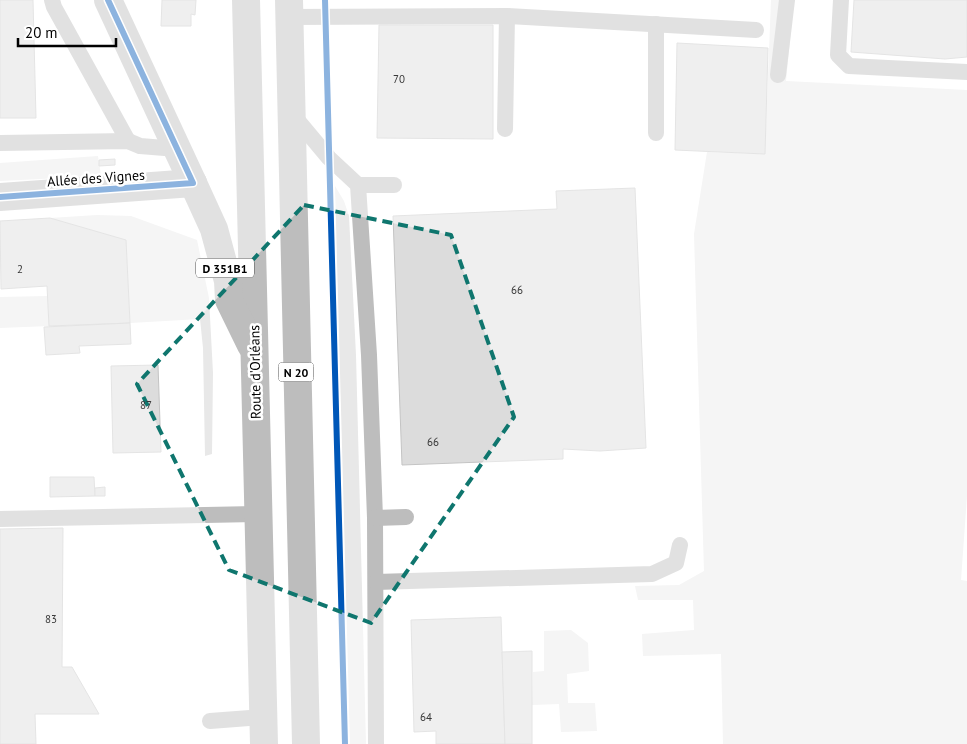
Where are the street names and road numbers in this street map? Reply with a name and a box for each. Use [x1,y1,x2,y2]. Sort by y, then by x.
street label: Allée des Vignes [47,166,146,190]
road number: D 351B1 [196,258,254,278]
street label: Route d'Orléans [245,325,265,419]
road number: N 20 [278,362,314,382]

